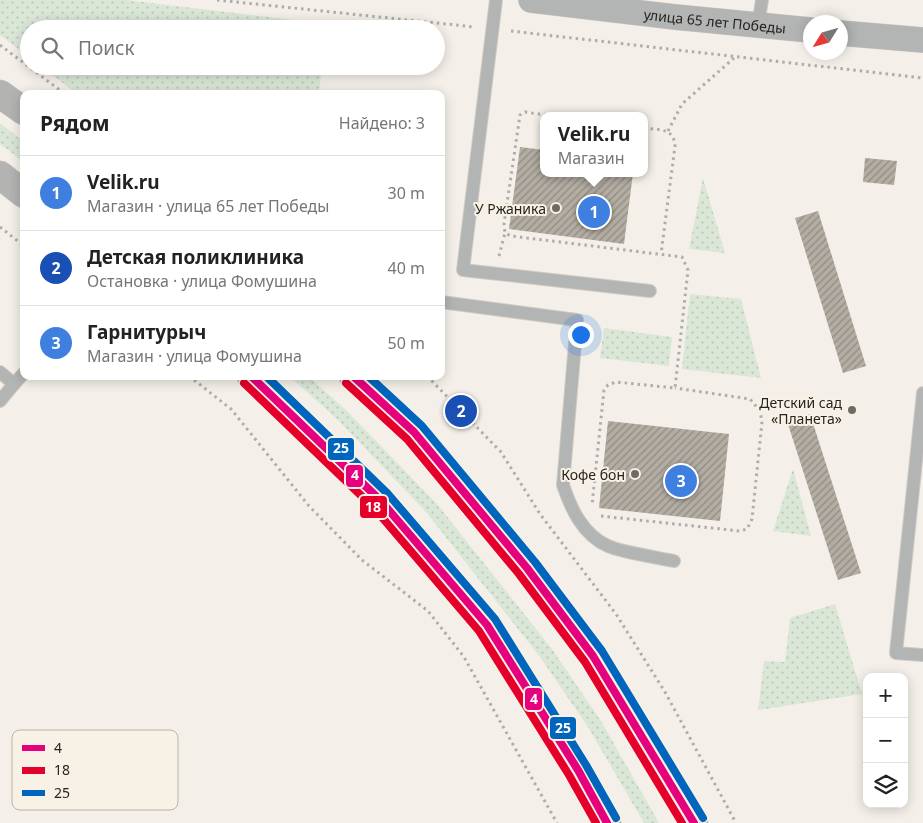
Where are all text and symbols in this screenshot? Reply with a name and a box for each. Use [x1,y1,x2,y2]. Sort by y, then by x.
street label: улица 65 лет Победы [643,4,787,37]
north arrow [803,15,848,60]
search box [20,20,445,75]
icon: search [38,34,66,62]
text: Поиск [78,35,134,61]
text: Рядом [40,109,110,137]
text: Найдено: 3 [339,112,425,134]
popup [540,112,648,177]
text: Velik.ru [558,121,630,147]
text: Магазин [558,147,625,169]
text: Velik.ru [87,169,160,195]
text: 1 [51,182,61,204]
text: 30 m [388,182,425,204]
pin: 1 [578,193,610,231]
text: Магазин · улица 65 лет Победы [87,195,329,217]
place label: У Ржаника [475,199,546,218]
marker: У Ржаника [550,202,562,214]
text: Детская поликлиника [87,244,304,270]
text: 2 [51,257,61,279]
text: 40 m [388,257,425,279]
text: Остановка · улица Фомушина [87,270,317,292]
text: Гарнитурыч [87,319,206,345]
your location [568,322,594,348]
text: 3 [51,332,61,354]
text: 50 m [388,332,425,354]
text: Магазин · улица Фомушина [87,345,302,367]
pin: 2 [445,392,477,430]
place label: Детский сад «Планета» [759,393,842,428]
marker: Детский сад «Планета» [846,404,858,416]
line badge: 25 [327,437,355,461]
text: 25 [333,438,349,457]
pin: 3 [665,462,697,500]
line badge: 4 [345,464,364,488]
text: 4 [351,465,359,484]
place label: Кофе бон [561,465,625,484]
marker: Кофе бон [629,468,641,480]
line badge: 18 [359,495,388,519]
text: 18 [365,497,381,516]
map controls [863,673,908,808]
button: + [863,673,908,718]
line badge: 4 [524,687,543,711]
text: 4 [530,689,538,708]
line badge: 25 [549,716,577,740]
text: 25 [555,718,571,737]
button: − [863,718,908,763]
legend [12,730,178,810]
text: 4 [54,738,62,757]
text: 18 [54,760,70,779]
button: layers [863,763,908,808]
text: 25 [54,783,70,802]

